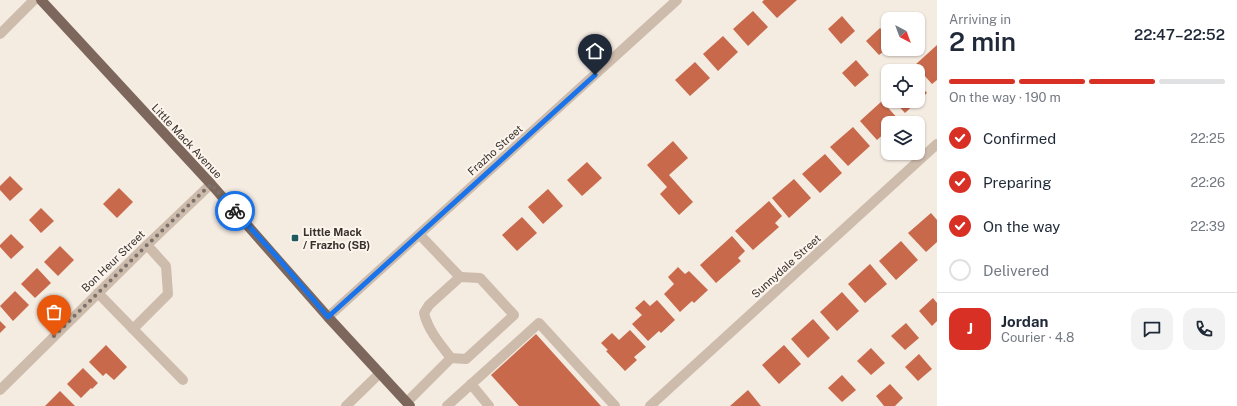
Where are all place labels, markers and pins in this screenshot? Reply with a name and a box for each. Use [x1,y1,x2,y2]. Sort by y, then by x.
pin [578,34,612,75]
place label: Little Mack / Frazho (SB) [303,226,370,251]
marker: Little Mack / Frazho (SB) [290,233,300,243]
pin [37,295,71,336]

